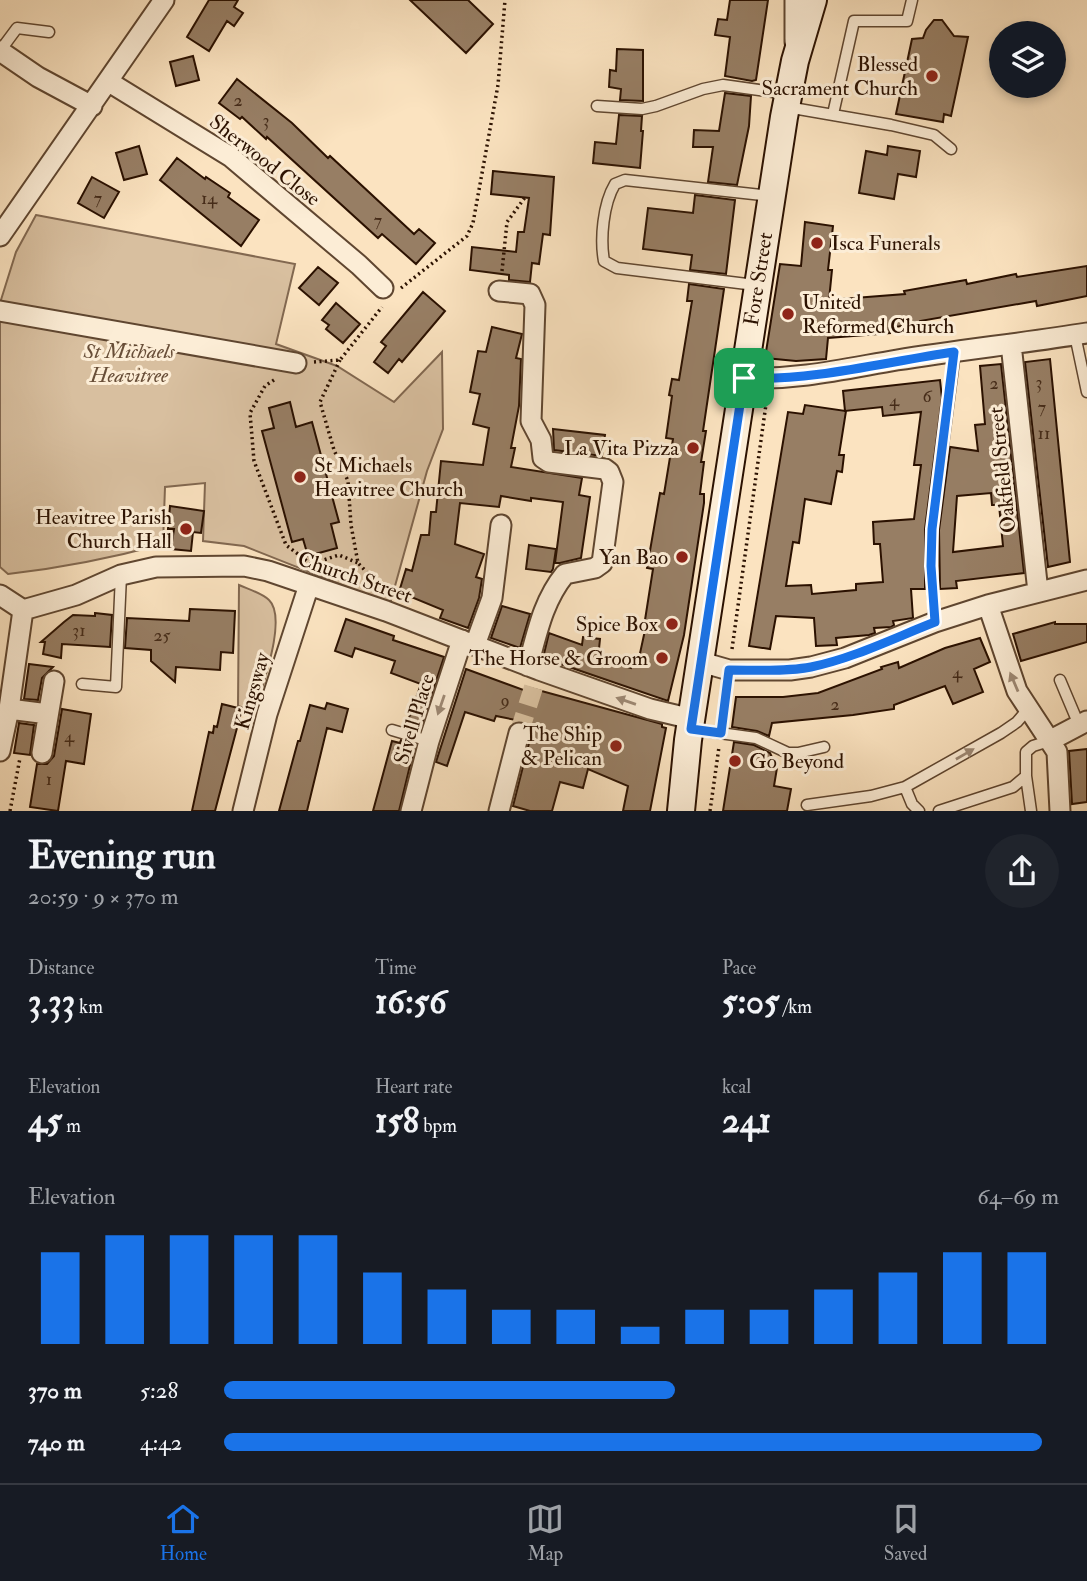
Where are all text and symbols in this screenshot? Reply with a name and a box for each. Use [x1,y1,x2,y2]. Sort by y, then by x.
map controls [989,21,1066,98]
button: layers [989,21,1066,98]
place label: Blessed Sacrament Church [761,51,919,102]
marker: Blessed Sacrament Church [924,68,940,84]
house number: 2 [233,89,243,112]
street label: Sherwood Close [204,109,326,212]
house number: 3 [263,109,269,132]
house number: 7 [94,187,102,210]
house number: 14 [201,187,218,210]
house number: 7 [374,209,382,232]
street label: Fore Street [738,230,779,328]
place label: Isca Funerals [831,230,940,257]
marker: Isca Funerals [809,235,825,251]
place label: United Reformed Church [802,289,954,340]
marker: United Reformed Church [780,306,796,322]
park label: St Michaels Heavitree [83,338,176,389]
pin [714,348,774,408]
icon: arrive [725,359,763,397]
house number: 3 [1036,371,1042,394]
house number: 2 [989,372,999,395]
house number: 6 [922,385,932,408]
house number: 4 [889,389,900,412]
house number: 7 [1038,396,1046,419]
street label: Oakfield Street [982,405,1023,534]
house number: 11 [1038,422,1050,445]
place label: La Vita Pizza [564,435,679,462]
marker: La Vita Pizza [685,440,701,456]
place label: St Michaels Heavitree Church [314,452,463,503]
marker: St Michaels Heavitree Church [292,469,308,485]
place label: Heavitree Parish Church Hall [35,504,173,555]
marker: Heavitree Parish Church Hall [178,521,194,537]
place label: Yan Bao [599,544,668,571]
street label: Church Street [294,545,416,610]
marker: Yan Bao [674,549,690,565]
place label: Spice Box [576,611,659,638]
marker: Spice Box [664,616,680,632]
house number: 31 [72,619,86,642]
house number: 25 [154,624,171,647]
place label: The Horse & Groom [469,645,648,672]
street label: Kingsway [229,649,277,733]
marker: The Horse & Groom [654,650,670,666]
house number: 4 [952,661,963,684]
street label: Sivell Place [388,670,441,768]
one-way arrow [1008,672,1019,693]
house number: 9 [498,689,510,712]
house number: 2 [830,693,840,716]
one-way arrow [435,695,446,716]
one-way arrow [616,695,637,706]
place label: The Ship & Pelican [521,721,602,772]
house number: 4 [64,725,75,748]
marker: The Ship & Pelican [608,738,624,754]
place label: Go Beyond [749,748,845,775]
one-way arrow [956,748,975,760]
marker: Go Beyond [727,753,743,769]
house number: 1 [46,768,52,791]
text: Evening run [28,832,216,880]
button: share [985,834,1059,908]
text: 20:59 · 9 × 370 m [28,882,179,911]
text: Distance [28,956,94,980]
text: Time [375,956,417,980]
text: Pace [722,956,756,980]
text: 3.33 [28,980,75,1024]
text: 16:56 [375,980,447,1024]
text: 5:05 [722,980,779,1024]
text: km [75,995,103,1019]
text: /km [779,995,812,1019]
text: Elevation [28,1075,100,1099]
text: Heart rate [375,1075,452,1099]
text: kcal [722,1075,751,1099]
text: 45 [28,1099,62,1143]
text: 158 [375,1099,419,1143]
text: 241 [722,1099,771,1143]
text: m [62,1114,81,1138]
text: bpm [419,1114,457,1138]
text: Elevation [28,1182,116,1211]
text: 64–69 m [977,1182,1059,1211]
text: 370 m [28,1376,82,1405]
text: 5:28 [140,1376,178,1405]
text: 740 m [28,1428,85,1457]
text: 4:42 [140,1428,182,1457]
tab: Home [160,1500,207,1566]
tab: Map [526,1500,564,1566]
tab: Saved [884,1500,927,1566]

